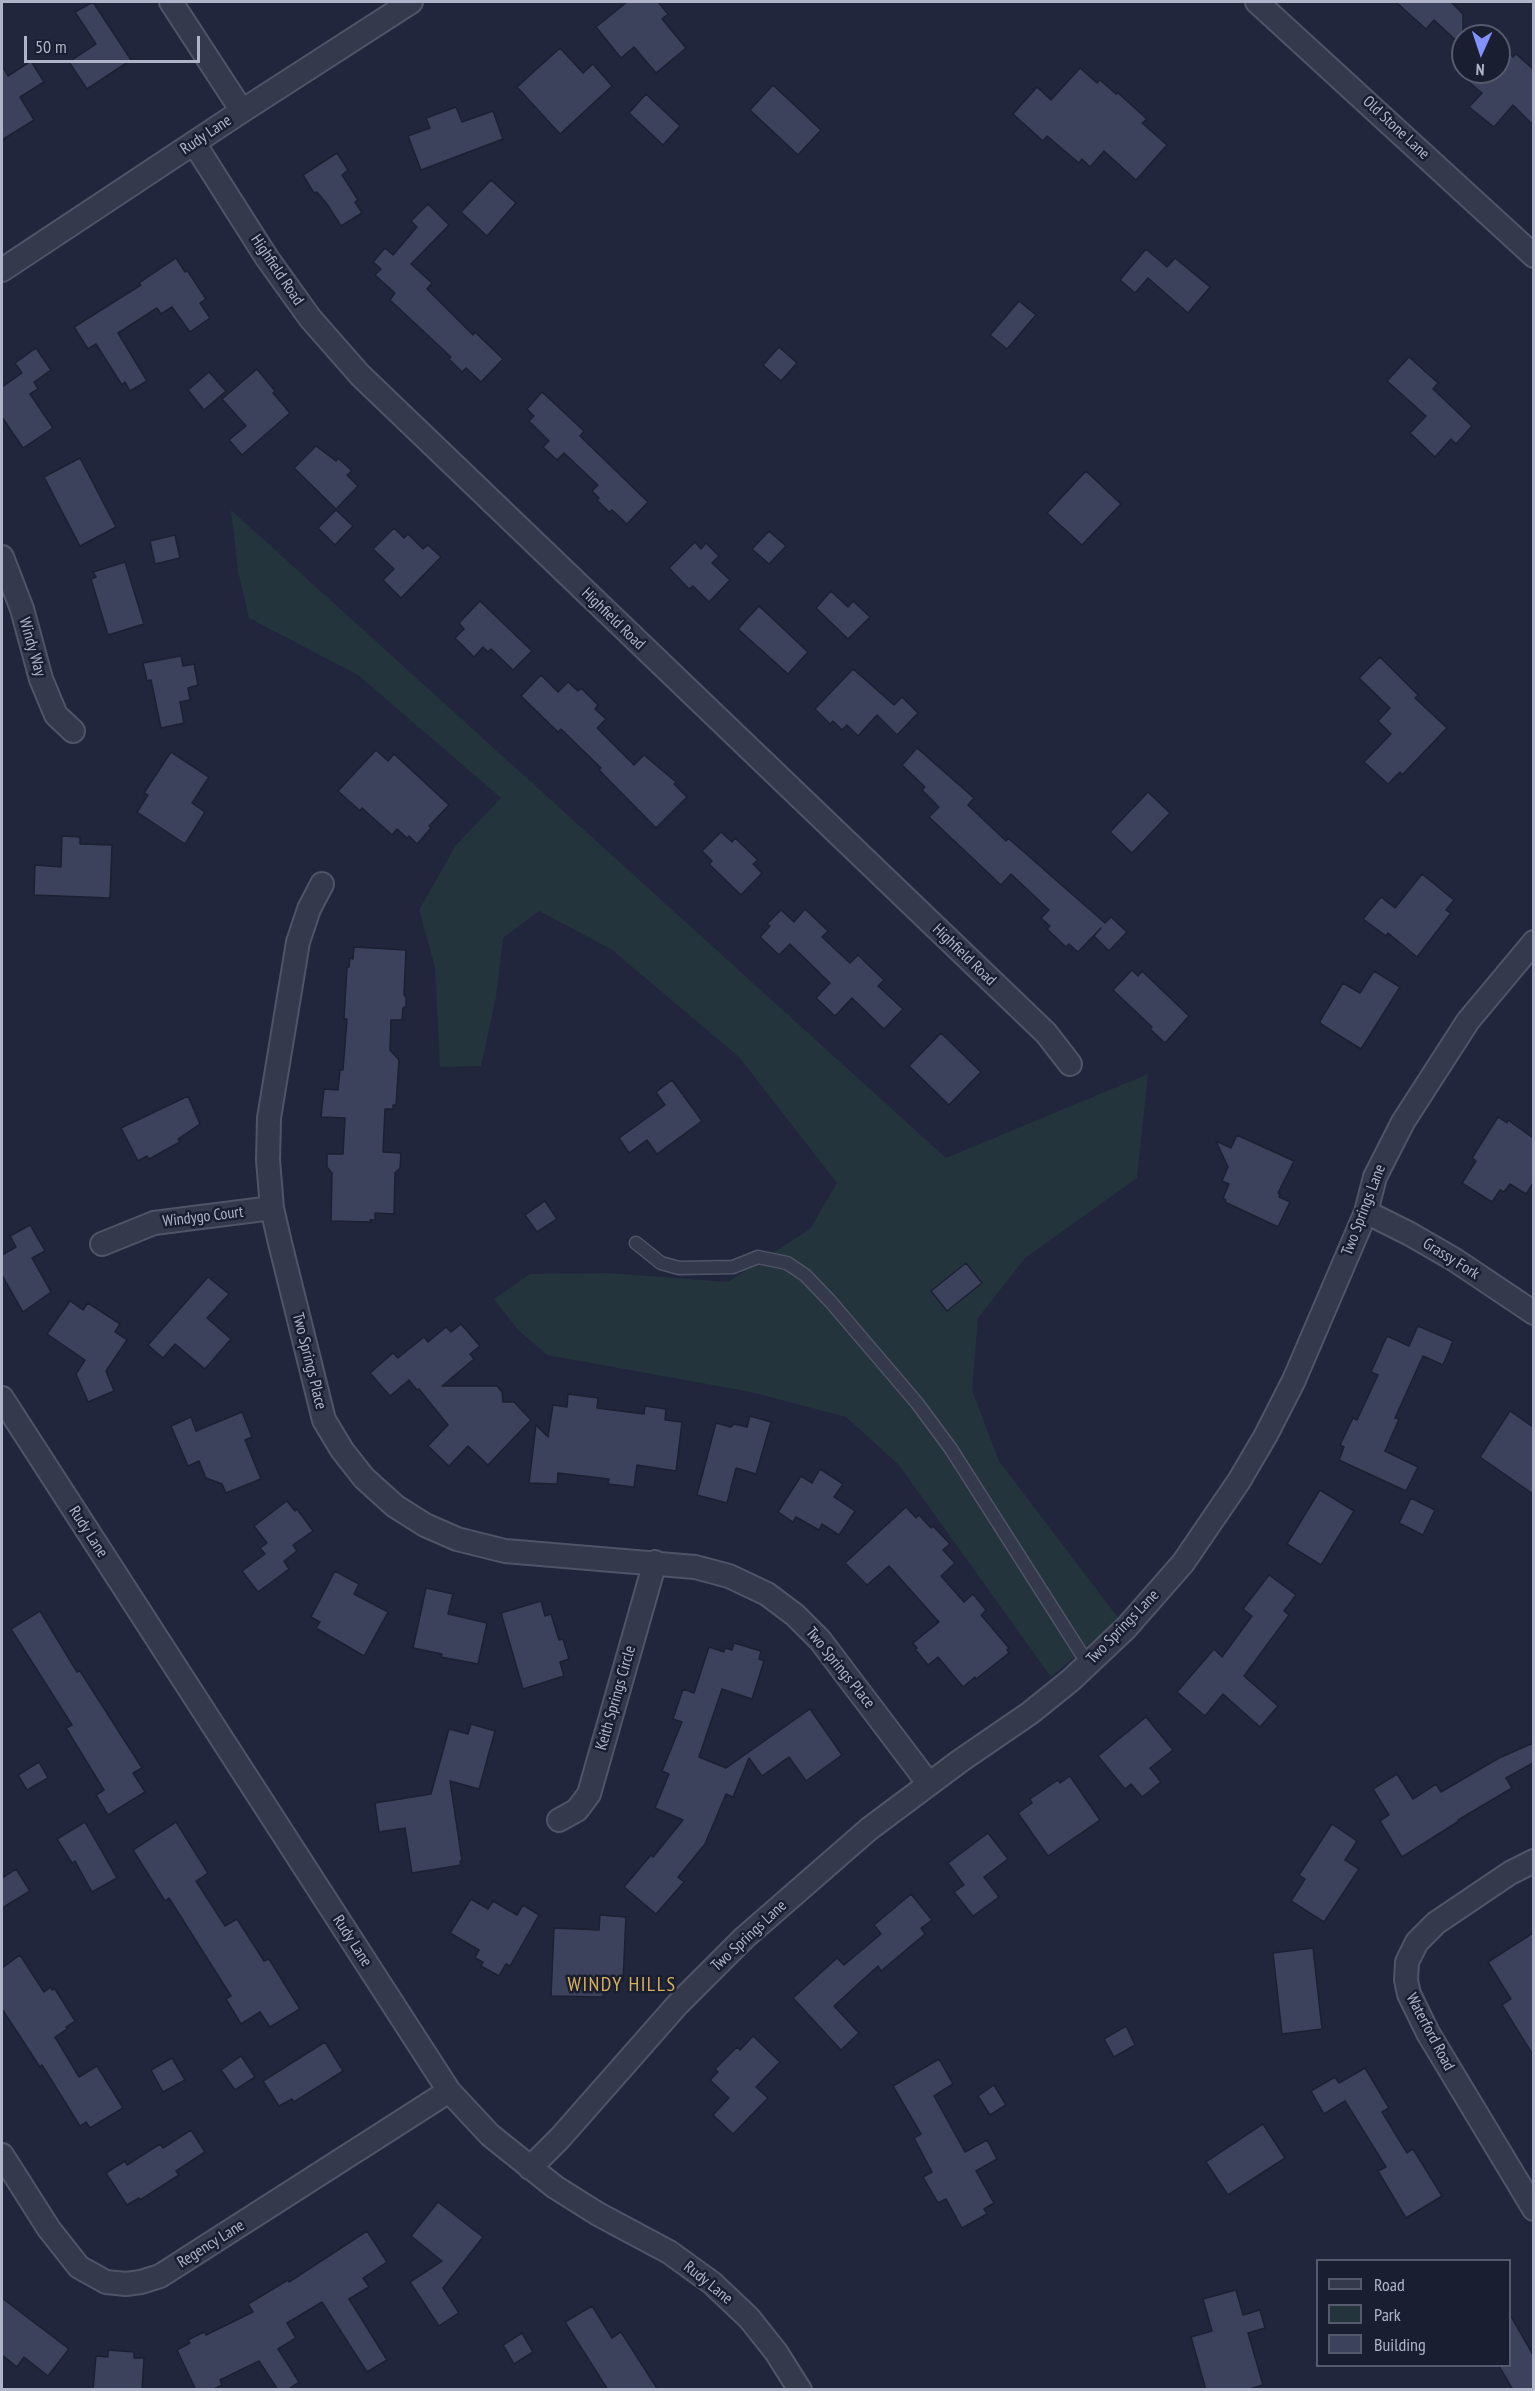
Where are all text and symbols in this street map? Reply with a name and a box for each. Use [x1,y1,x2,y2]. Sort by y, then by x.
scale bar [27,24,202,62]
north arrow [1451,24,1511,84]
text: 50 m [35,35,67,58]
text: N [1475,60,1485,80]
street label: Old Stone Lane [1359,92,1433,164]
street label: Rudy Lane [177,111,235,159]
street label: Highfield Road [246,231,308,309]
street label: Highfield Road [577,584,649,654]
street label: Windy Way [14,615,50,679]
street label: Highfield Road [928,920,1000,990]
street label: Two Springs Lane [1338,1162,1390,1258]
street label: Windygo Court [161,1203,245,1231]
street label: Grassy Fork [1419,1234,1483,1284]
street label: Two Springs Place [288,1311,330,1411]
street label: Rudy Lane [64,1503,112,1561]
street label: Two Springs Lane [1083,1586,1163,1668]
street label: Two Springs Place [801,1624,879,1712]
street label: Keith Springs Circle [592,1644,640,1752]
street label: Two Springs Lane [707,1896,791,1976]
street label: Rudy Lane [328,1912,376,1970]
district label: WINDY HILLS [567,1973,677,1997]
street label: Waterford Road [1402,1990,1458,2074]
street label: Regency Lane [174,2216,248,2272]
street label: Rudy Lane [680,2257,736,2309]
legend [1316,2259,1511,2367]
text: Road [1374,2273,1405,2296]
text: Park [1374,2303,1401,2326]
text: Building [1374,2333,1426,2356]

